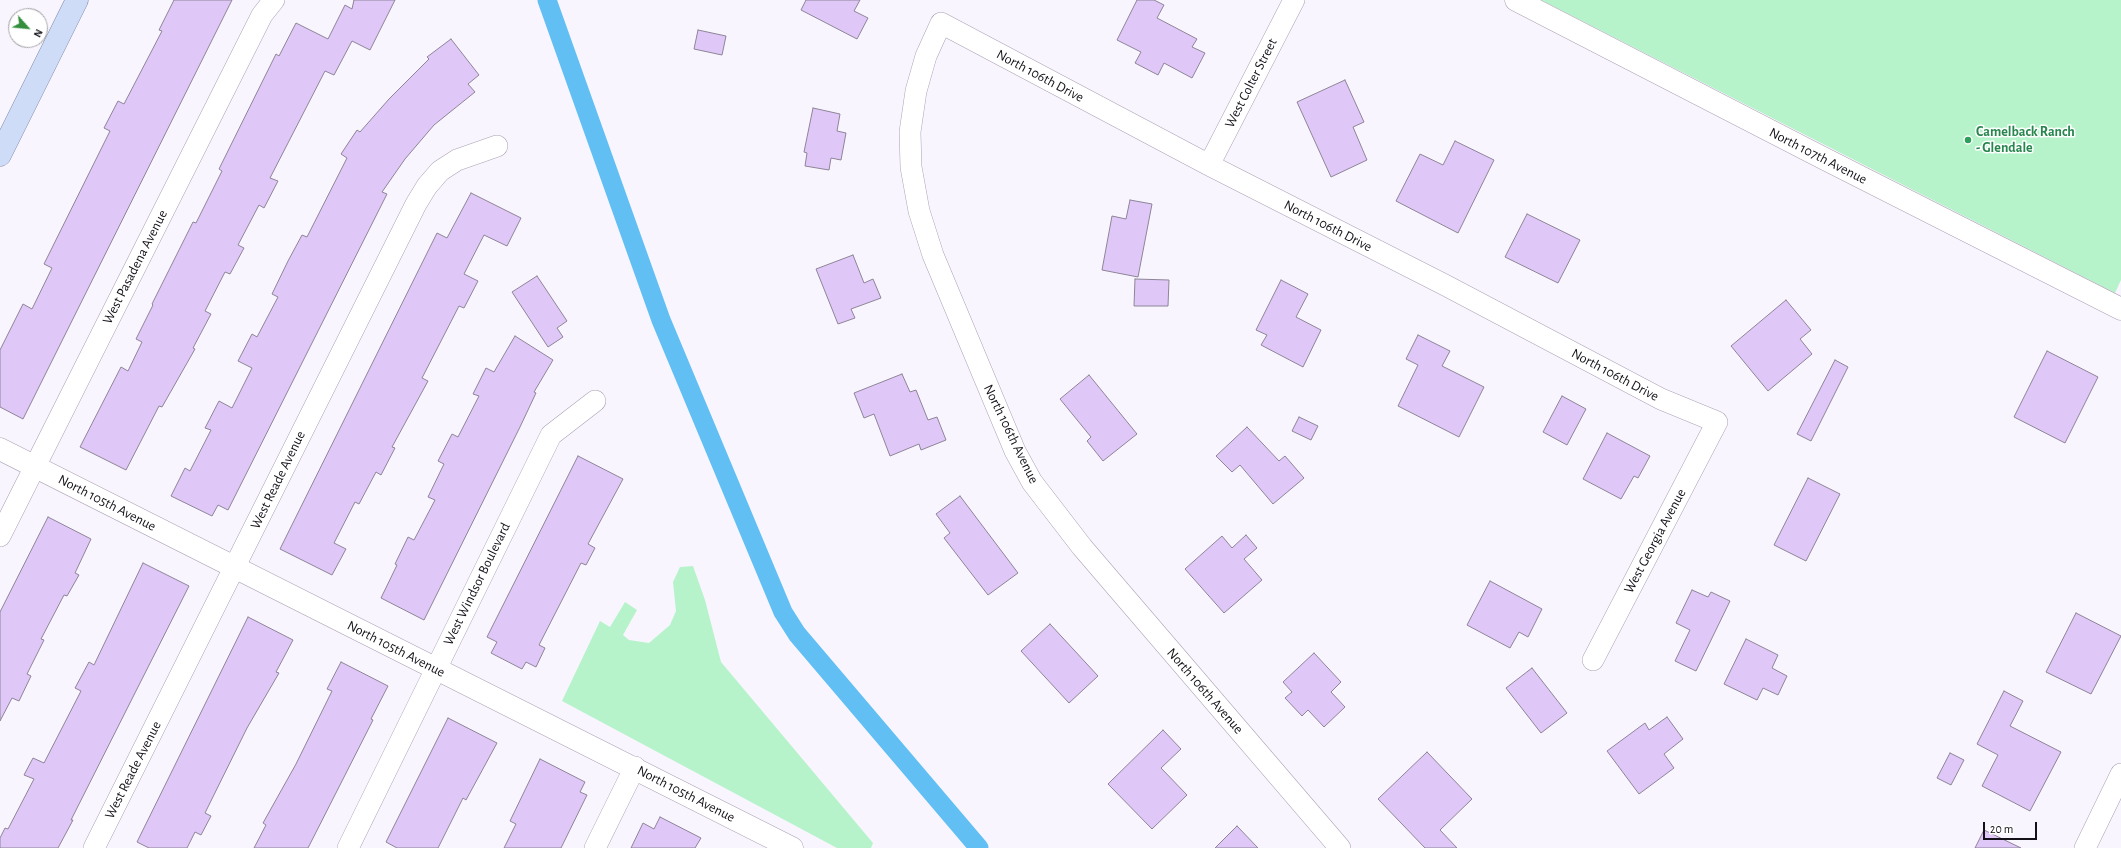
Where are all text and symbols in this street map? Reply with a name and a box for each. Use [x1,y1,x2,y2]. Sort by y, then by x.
north arrow [8,8,48,48]
text: N [32,27,45,39]
street label: West Colter Street [1221,35,1281,131]
street label: North 106th Drive [993,46,1087,106]
street label: North 107th Avenue [1766,124,1870,188]
place label: Camelback Ranch - Glendale [1976,124,2075,156]
marker: Camelback Ranch - Glendale [1963,135,1973,145]
street label: North 106th Drive [1281,197,1375,255]
street label: West Pasadena Avenue [99,207,171,327]
street label: North 106th Drive [1568,345,1662,405]
street label: North 106th Avenue [980,382,1042,486]
street label: West Reade Avenue [247,428,309,532]
street label: North 105th Avenue [55,471,159,535]
street label: West Georgia Avenue [1620,486,1690,596]
street label: West Windsor Boulevard [440,520,514,648]
street label: North 105th Avenue [344,617,448,681]
street label: North 106th Avenue [1163,645,1247,737]
street label: West Reade Avenue [101,718,165,822]
street label: North 105th Avenue [634,762,738,826]
scale bar [1985,814,2039,840]
text: 20 m [1990,823,2013,835]

